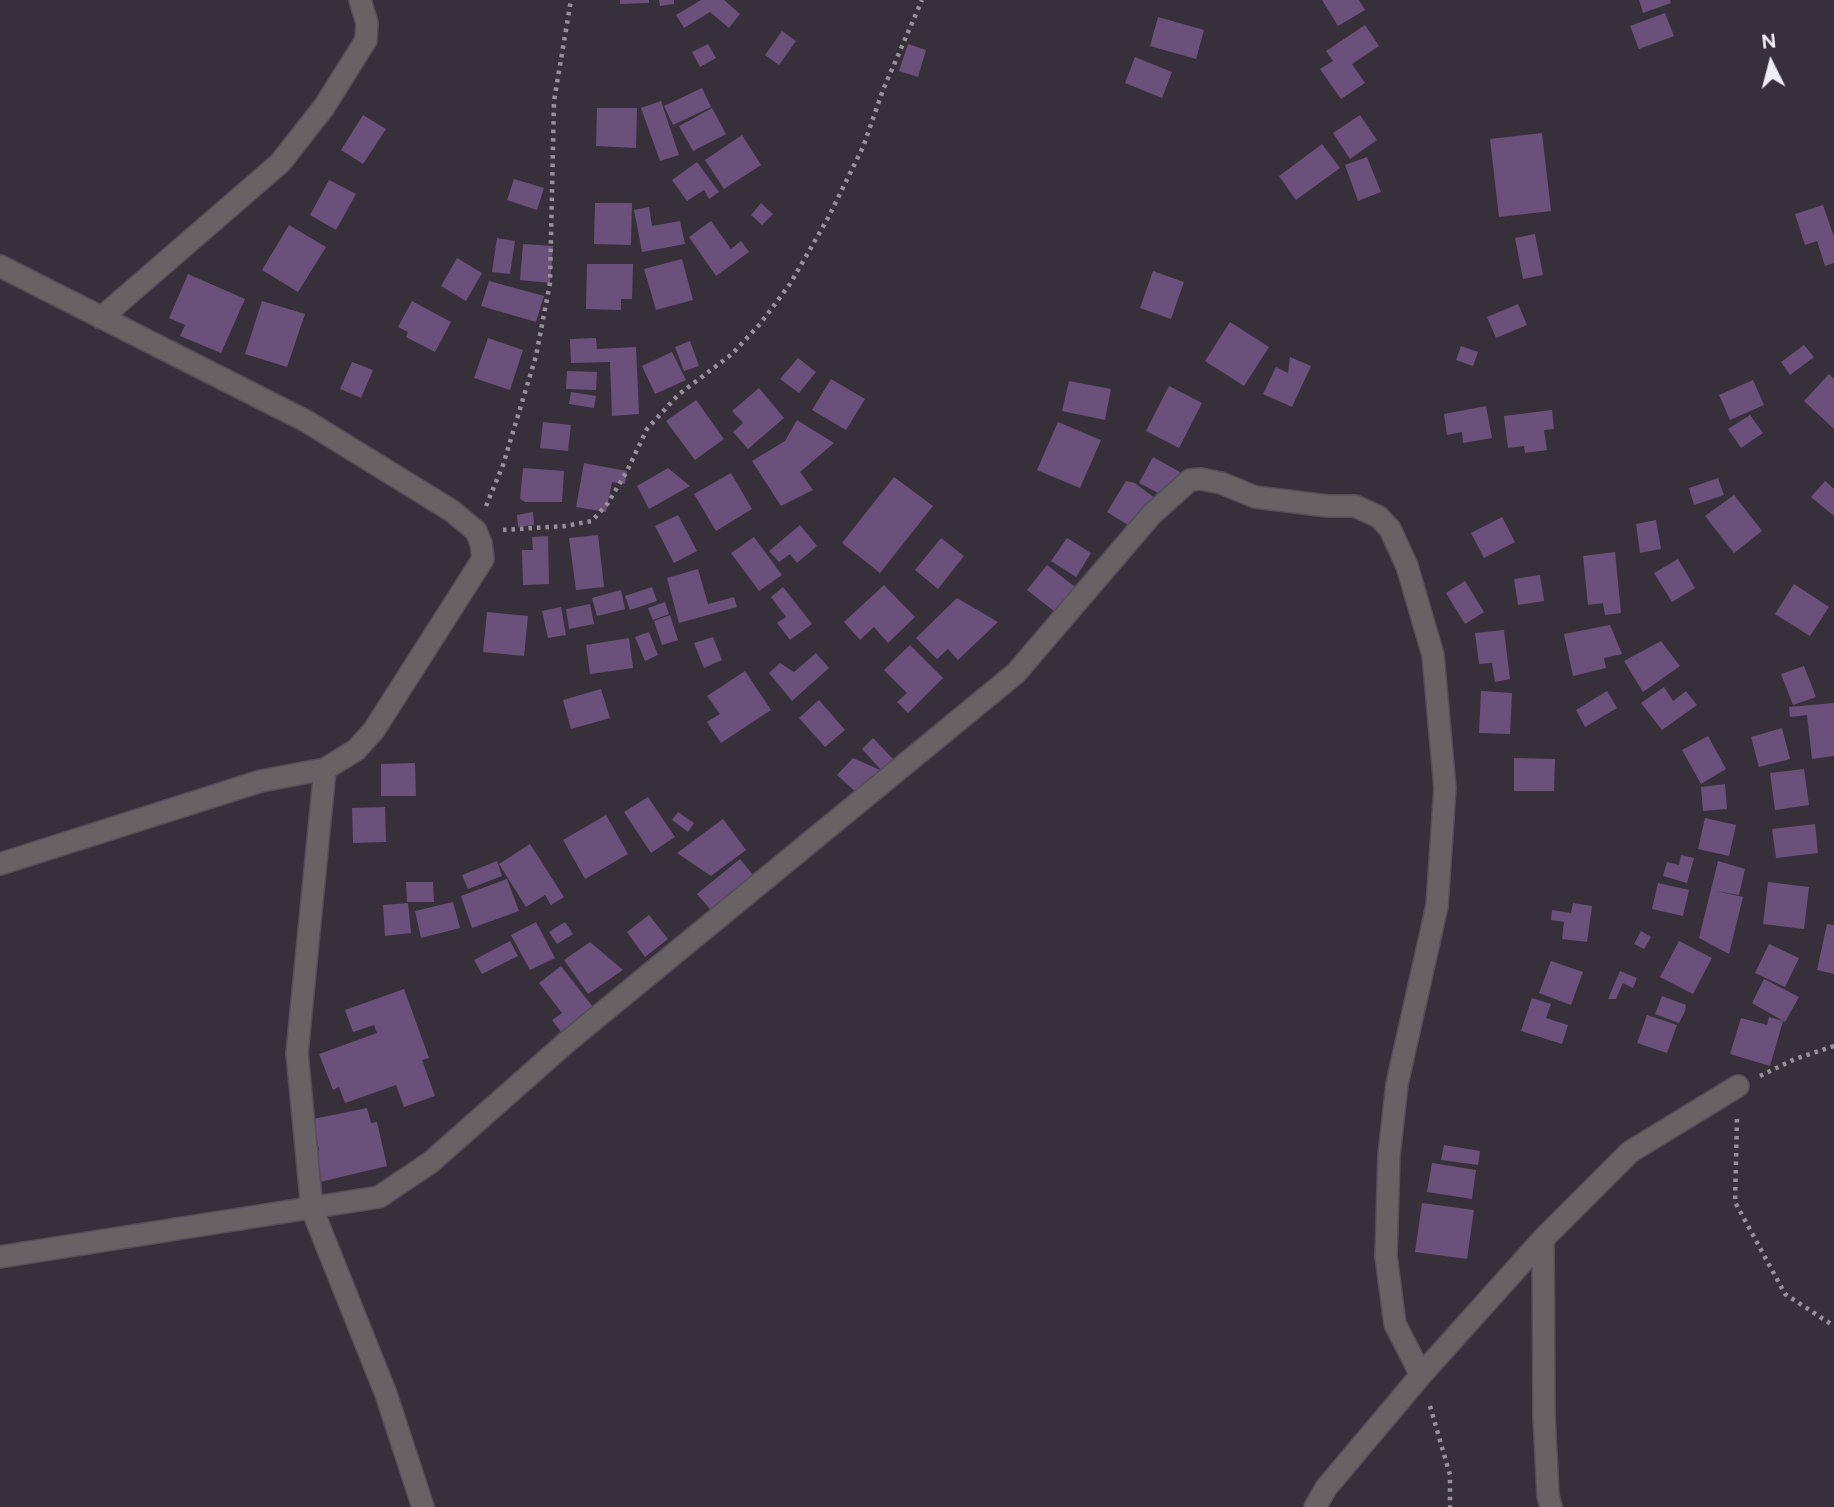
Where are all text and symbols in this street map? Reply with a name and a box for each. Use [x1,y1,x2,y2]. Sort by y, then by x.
north arrow [1736,28,1806,98]
text: N [1760,29,1777,54]

